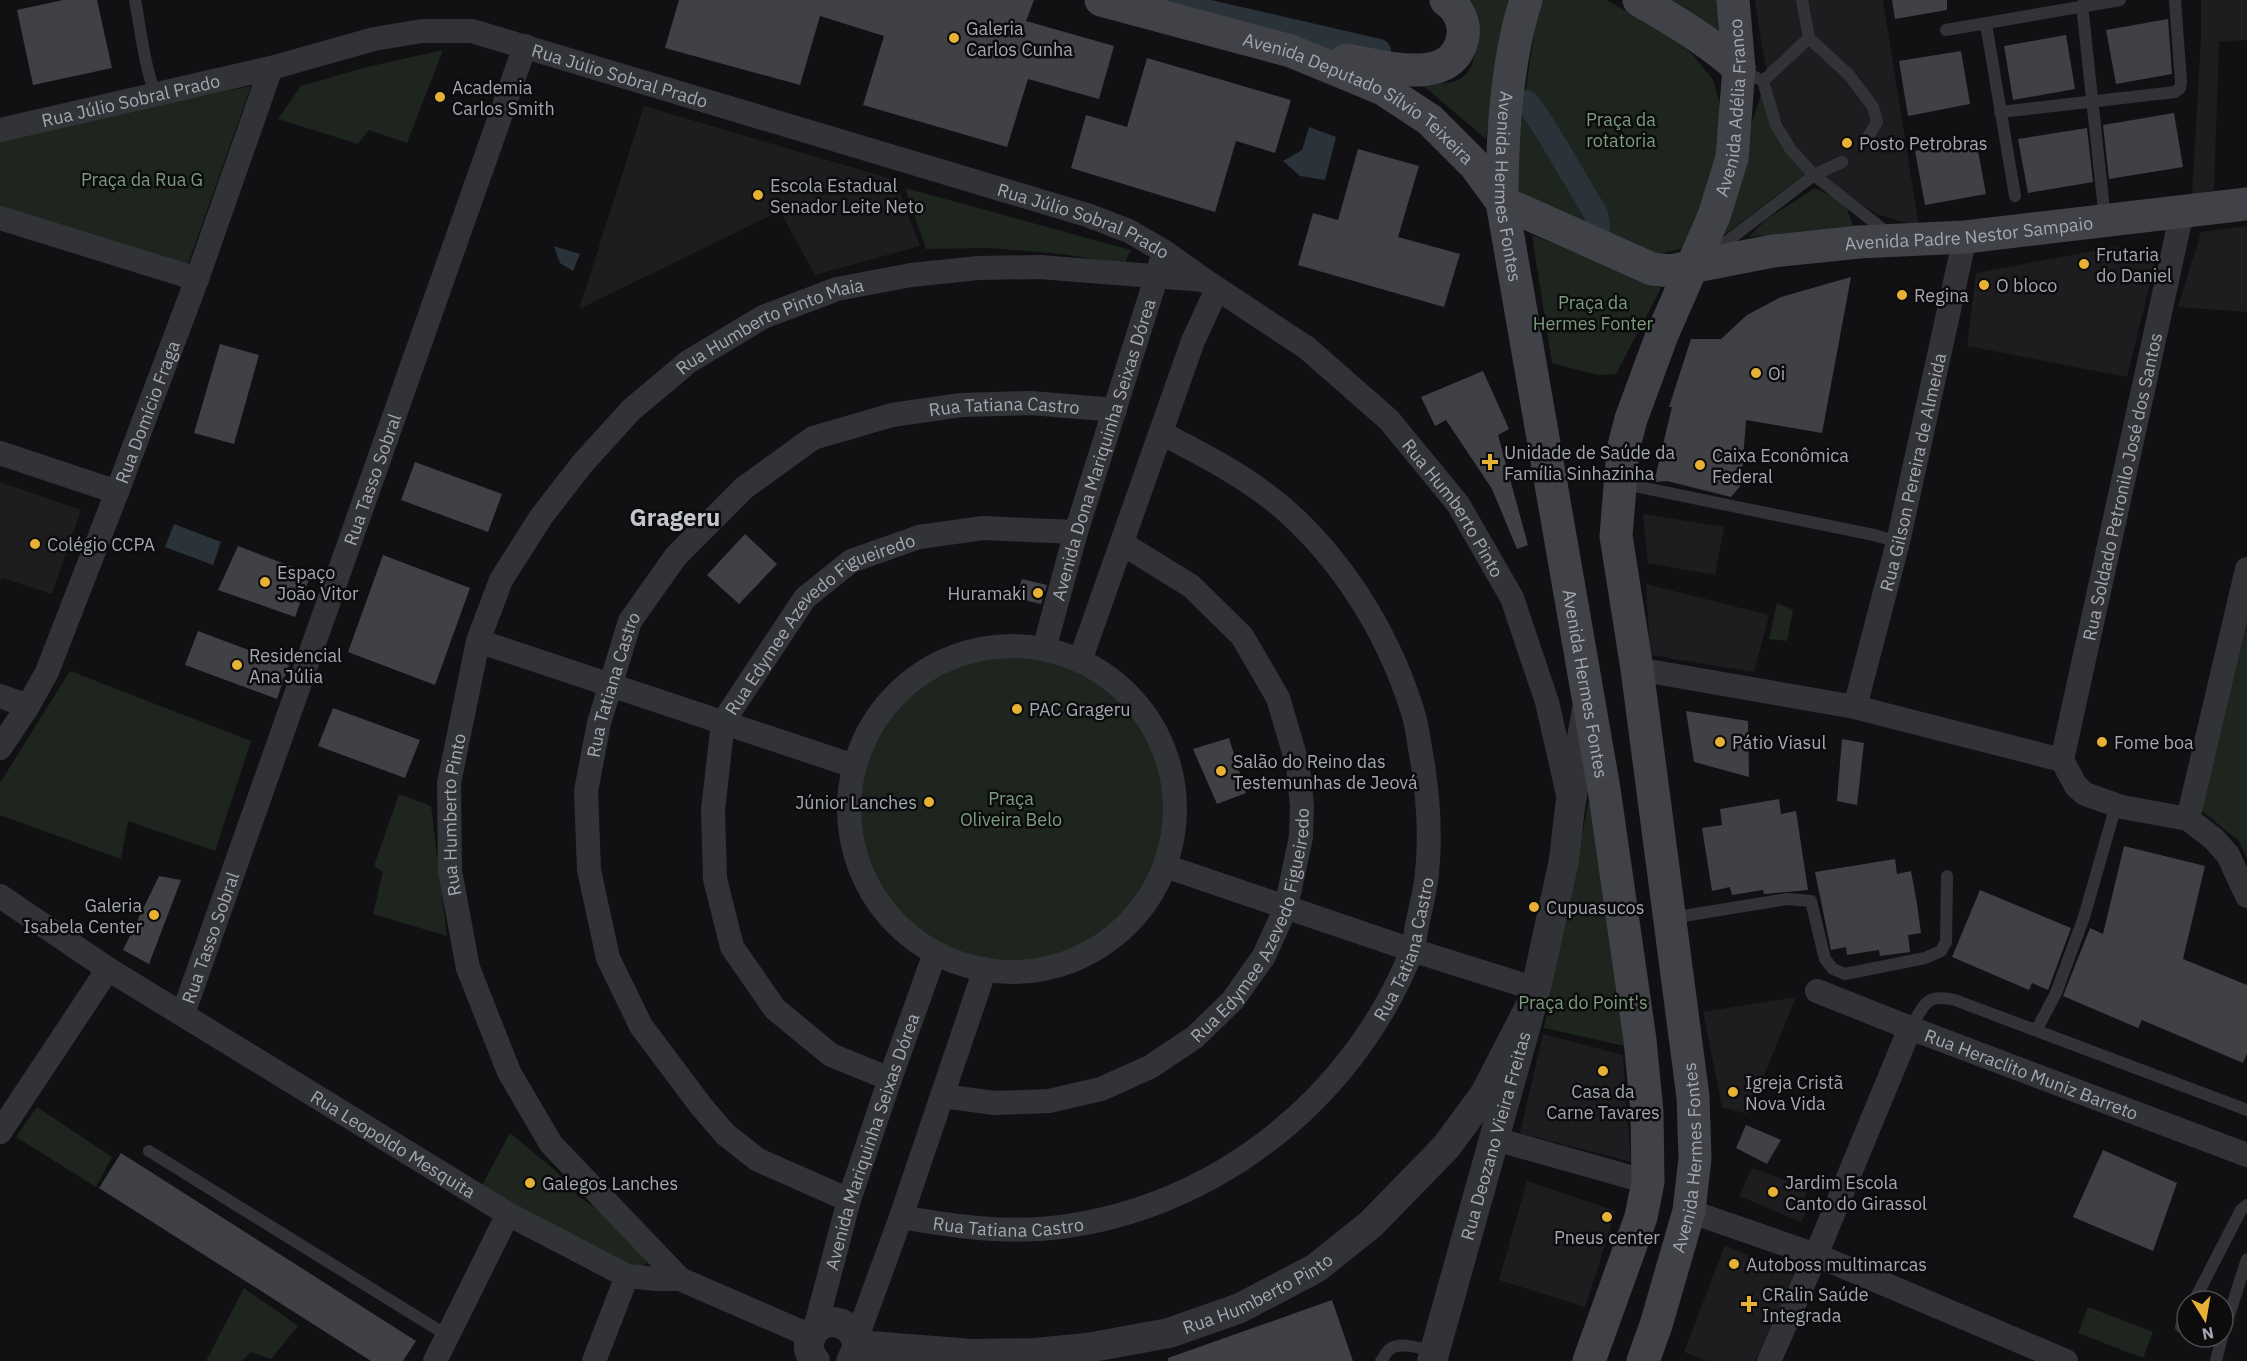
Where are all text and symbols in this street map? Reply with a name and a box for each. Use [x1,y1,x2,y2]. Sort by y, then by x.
place label: Galeria Carlos Cunha [966,17,1073,61]
street label: Avenida Adélia Franco [1709,18,1751,199]
street label: Avenida Deputado Sílvio Teixeira [1241,27,1479,169]
marker: Galeria Carlos Cunha [947,31,961,45]
street label: Rua Júlio Sobral Prado [529,38,711,112]
street label: Rua Júlio Sobral Prado [39,69,222,132]
place label: Academia Carlos Smith [452,76,555,120]
marker: Academia Carlos Smith [433,90,447,104]
street label: Avenida Hermes Fontes [1490,90,1527,283]
park label: Praça da rotatoria [1586,108,1656,152]
place label: Posto Petrobras [1859,132,1988,155]
marker: Posto Petrobras [1840,136,1854,150]
park label: Praça da Rua G [81,168,203,191]
place label: Escola Estadual Senador Leite Neto [770,174,924,218]
street label: Rua Júlio Sobral Prado [995,177,1173,263]
marker: Escola Estadual Senador Leite Neto [751,188,765,202]
street label: Avenida Padre Nestor Sampaio [1843,211,2094,255]
place label: Frutaria do Daniel [2096,243,2172,287]
marker: Frutaria do Daniel [2077,257,2091,271]
street label: Rua Humberto Pinto Maia [671,273,866,379]
place label: O bloco [1996,274,2057,297]
marker: O bloco [1977,278,1991,292]
place label: Regina [1914,284,1969,307]
marker: Regina [1895,288,1909,302]
park label: Praça da Hermes Fonter [1533,291,1654,335]
street label: Avenida Dona Mariquinha Seixas Dórea [1046,295,1160,603]
street label: Rua Soldado Petronilo José dos Santos [2077,330,2167,643]
street label: Rua Domício Fraga [110,337,184,487]
street label: Rua Gilson Pereira de Almeida [1874,350,1951,594]
place label: Oi [1768,362,1785,385]
marker: Oi [1749,366,1763,380]
street label: Rua Tatiana Castro [927,391,1081,421]
street label: Rua Tasso Sobral [338,410,406,548]
street label: Rua Humberto Pinto [1397,434,1509,581]
place label: Unidade de Saúde da Família Sinhazinha [1504,441,1675,485]
place label: Caixa Econômica Federal [1712,444,1849,488]
marker: Unidade de Saúde da Família Sinhazinha [1481,453,1499,471]
marker: Caixa Econômica Federal [1693,458,1707,472]
district label: Grageru [630,501,720,533]
street label: Rua Edymee Azevedo Figueiredo [719,528,918,719]
place label: Colégio CCPA [47,533,156,556]
marker: Colégio CCPA [28,537,42,551]
place label: Espaço João Vitor [277,561,359,605]
marker: Espaço João Vitor [258,575,272,589]
place label: Huramaki [948,582,1026,605]
marker: Huramaki [1031,586,1045,600]
street label: Avenida Hermes Fontes [1558,587,1613,780]
street label: Rua Tatiana Castro [581,606,645,759]
place label: Residencial Ana Júlia [249,644,342,688]
marker: Residencial Ana Júlia [230,658,244,672]
place label: PAC Grageru [1029,698,1131,721]
marker: PAC Grageru [1010,702,1024,716]
street label: Rua Humberto Pinto [437,731,470,898]
place label: Pátio Viasul [1732,731,1827,754]
place label: Fome boa [2114,731,2194,754]
marker: Pátio Viasul [1713,735,1727,749]
marker: Fome boa [2095,735,2109,749]
place label: Salão do Reino das Testemunhas de Jeová [1233,750,1418,794]
marker: Salão do Reino das Testemunhas de Jeová [1214,764,1228,778]
park label: Praça Oliveira Belo [960,787,1062,831]
place label: Júnior Lanches [795,791,917,814]
marker: Júnior Lanches [922,795,936,809]
street label: Rua Edymee Azevedo Figueiredo [1185,808,1313,1047]
street label: Rua Tasso Sobral [176,869,244,1007]
street label: Rua Tatiana Castro [1368,876,1438,1025]
place label: Galeria Isabela Center [23,894,142,938]
place label: Cupuasucos [1546,896,1644,919]
marker: Cupuasucos [1527,900,1541,914]
marker: Galeria Isabela Center [147,908,161,922]
park label: Praça do Point's [1518,991,1648,1014]
street label: Avenida Mariquinha Seixas Dórea [820,1010,924,1272]
street label: Rua Heraclito Muniz Barreto [1922,1023,2142,1125]
street label: Rua Deozano Vieira Freitas [1455,1029,1535,1243]
street label: Avenida Hermes Fontes [1666,1061,1707,1255]
marker: Casa da Carne Tavares [1596,1064,1610,1078]
place label: Igreja Cristã Nova Vida [1745,1071,1844,1115]
place label: Casa da Carne Tavares [1546,1080,1660,1124]
street label: Rua Leopoldo Mesquita [307,1085,480,1203]
marker: Igreja Cristã Nova Vida [1726,1085,1740,1099]
place label: Jardim Escola Canto do Girassol [1785,1171,1927,1215]
place label: Galegos Lanches [542,1172,678,1195]
marker: Galegos Lanches [523,1176,537,1190]
marker: Jardim Escola Canto do Girassol [1766,1185,1780,1199]
marker: Pneus center [1600,1210,1614,1224]
street label: Rua Tatiana Castro [931,1211,1085,1241]
place label: Pneus center [1554,1226,1660,1249]
street label: Rua Humberto Pinto [1179,1248,1337,1339]
place label: Autoboss multimarcas [1746,1253,1927,1276]
marker: Autoboss multimarcas [1727,1257,1741,1271]
place label: CRalin Saúde Integrada [1762,1283,1869,1327]
north arrow [2175,1289,2235,1349]
marker: CRalin Saúde Integrada [1740,1295,1758,1313]
text: N [2200,1323,2215,1345]

